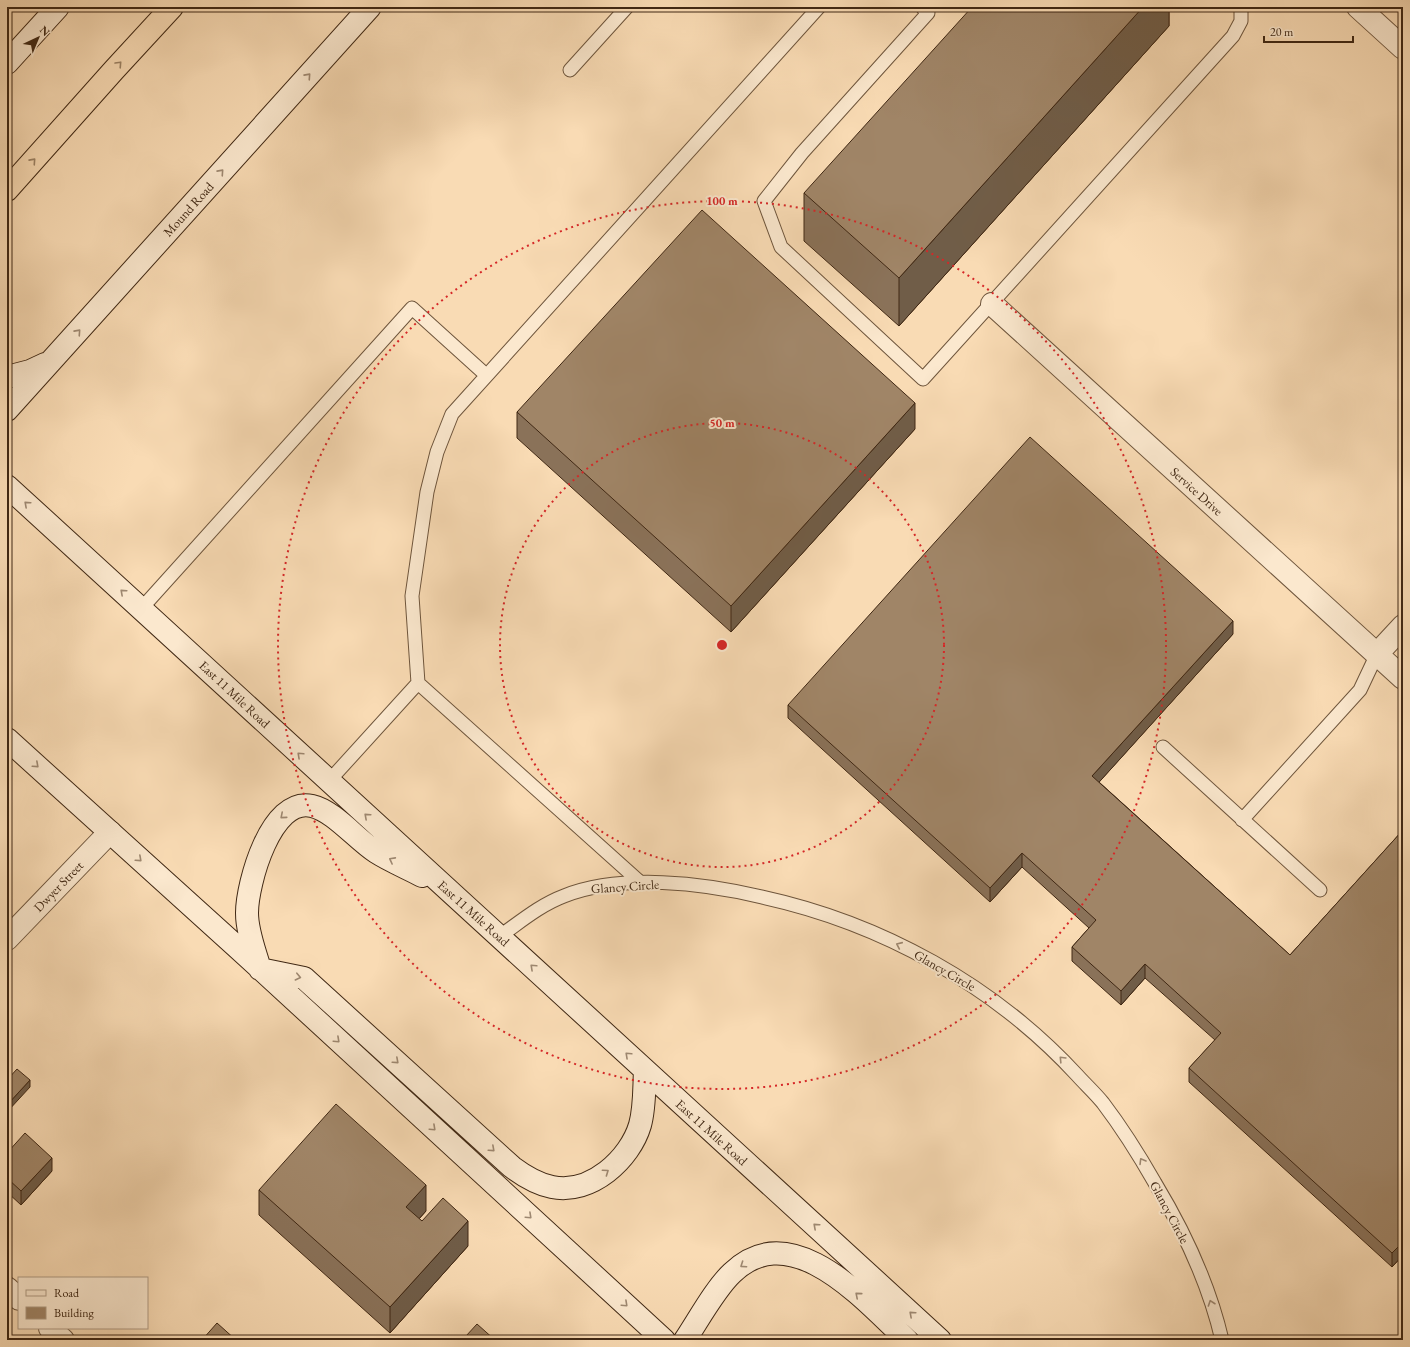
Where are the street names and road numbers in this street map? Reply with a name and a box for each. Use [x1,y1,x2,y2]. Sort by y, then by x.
street label: Mound Road [159,178,218,240]
street label: Service Drive [1167,463,1226,519]
street label: East 11 Mile Road [196,657,274,732]
street label: Dwyer Street [30,857,87,916]
street label: Glancy Circle [590,876,660,897]
street label: East 11 Mile Road [434,877,513,950]
street label: Glancy Circle [911,946,979,995]
street label: East 11 Mile Road [672,1096,751,1169]
street label: Glancy Circle [1146,1178,1193,1246]

